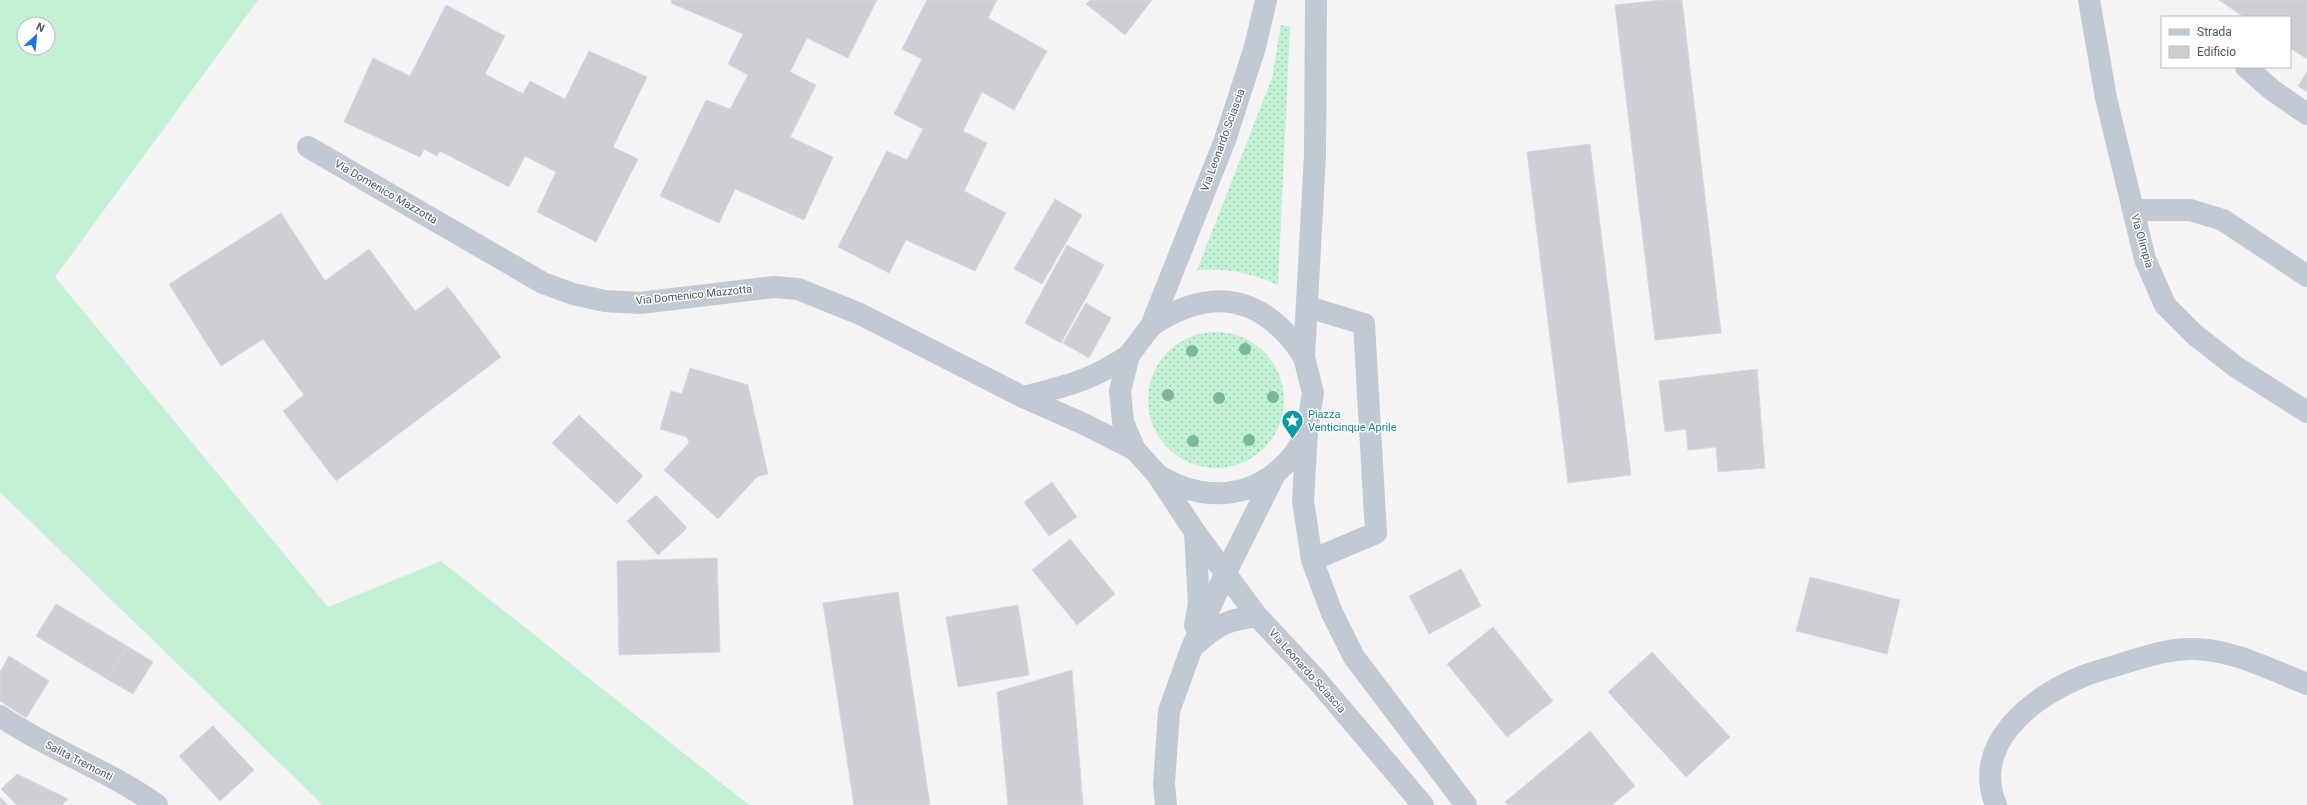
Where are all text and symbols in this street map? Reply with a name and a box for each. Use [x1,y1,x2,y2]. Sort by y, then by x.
north arrow [16,16,56,56]
legend [2161,16,2291,68]
text: N [34,20,47,35]
text: Strada [2197,25,2232,39]
text: Edificio [2197,45,2236,59]
street label: Via Leonardo Sciascia [1198,87,1248,193]
street label: Via Domenico Mazzotta [332,157,440,227]
street label: Via Olimpia [2128,212,2156,270]
street label: Via Domenico Mazzotta [635,282,753,308]
place icon: Piazza Venticinque Aprile [1280,407,1306,440]
place label: Piazza Venticinque Aprile [1308,408,1397,434]
street label: Via Leonardo Sciascia [1266,626,1348,716]
street label: Salita Tremonti [43,738,115,784]

